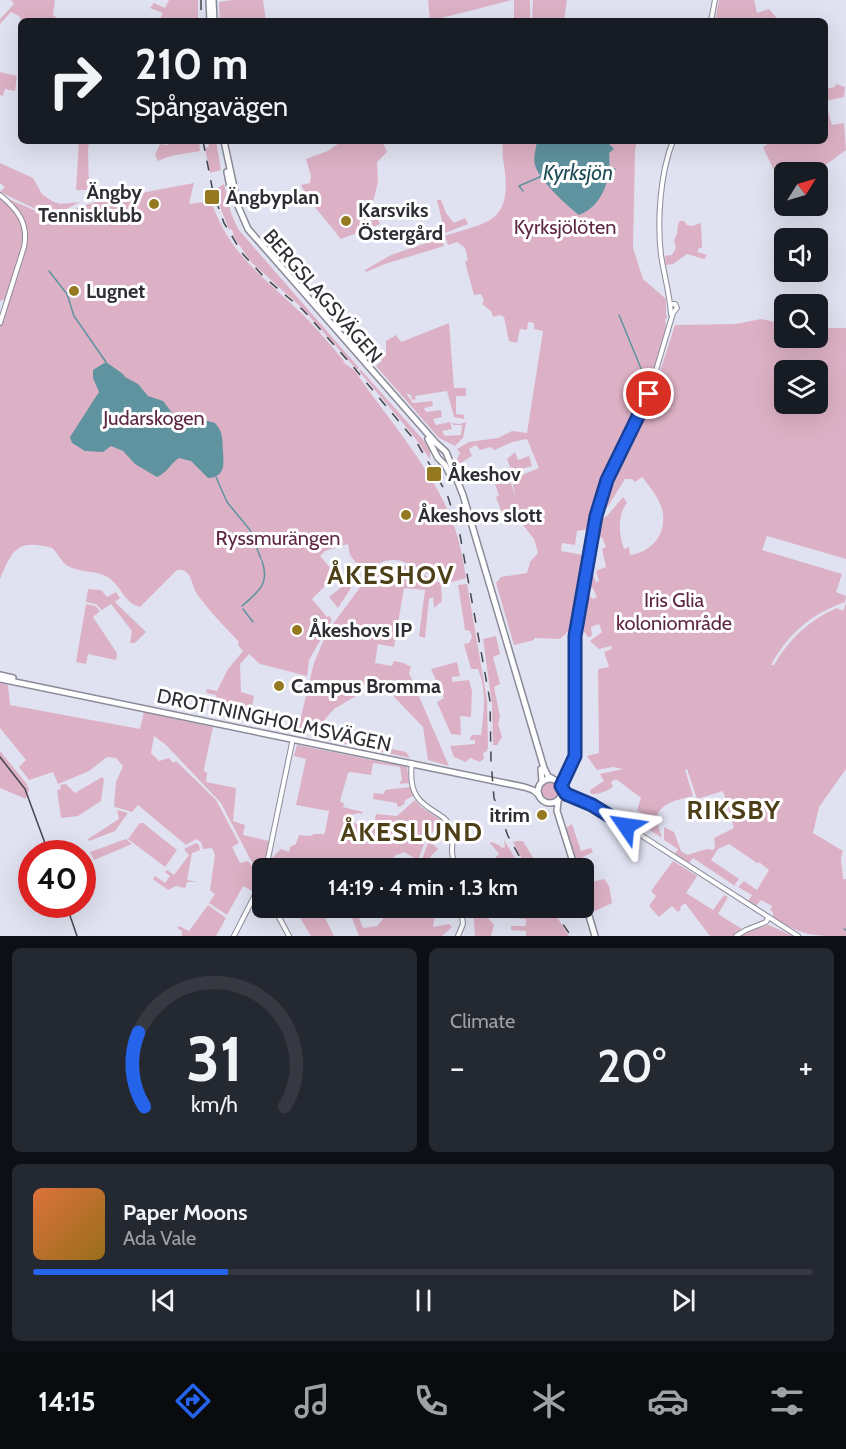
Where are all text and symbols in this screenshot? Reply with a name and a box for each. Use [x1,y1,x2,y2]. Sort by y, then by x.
text: 210 m [135,38,248,90]
icon: right [36,42,114,120]
text: Spångavägen [135,90,288,123]
water label: Kyrksjön [543,160,613,186]
north arrow [774,162,828,216]
map controls [774,162,828,414]
place label: Ängby Tennisklubb [38,180,142,227]
place label: Ängbyplan [226,185,319,209]
marker: Ängbyplan [203,188,221,206]
marker: Ängby Tennisklubb [147,197,161,211]
place label: Karsviks Östergård [358,198,443,245]
marker: Karsviks Östergård [339,214,353,228]
park label: Kyrksjölöten [514,215,616,239]
street label: BERGSLAGSVÄGEN [258,224,388,368]
button: sound [774,228,828,282]
place label: Lugnet [86,279,145,303]
marker: Lugnet [67,284,81,298]
button: search [774,294,828,348]
button: layers [774,360,828,414]
pin [623,368,674,419]
icon: arrive [632,377,665,410]
park label: Judarskogen [102,406,205,430]
place label: Åkeshov [448,462,521,486]
marker: Åkeshov [425,465,443,483]
place label: Åkeshovs slott [418,503,542,527]
marker: Åkeshovs slott [399,508,413,522]
park label: Ryssmurängen [216,526,340,550]
district label: ÅKESHOV [327,559,455,591]
park label: Iris Glia koloniområde [616,588,732,635]
place label: Åkeshovs IP [309,618,412,642]
marker: Åkeshovs IP [290,623,304,637]
place label: Campus Bromma [291,674,441,698]
marker: Campus Bromma [272,679,286,693]
street label: DROTTNINGHOLMSVÄGEN [155,683,393,757]
position arrow [594,794,658,858]
district label: RIKSBY [686,794,782,826]
place label: itrim [490,803,530,827]
marker: itrim [535,808,549,822]
district label: ÅKESLUND [341,816,483,848]
speed limit sign: 40 [18,840,96,918]
text: 14:19 · 4 min · 1.3 km [328,874,518,901]
text: Climate [450,1009,515,1033]
text: 31 [186,1021,243,1097]
text: 20° [597,1039,666,1093]
text: − [450,1047,465,1087]
text: + [798,1047,813,1087]
text: km/h [191,1091,238,1117]
text: Paper Moons [123,1199,247,1226]
text: Ada Vale [123,1226,196,1250]
icon: previous [147,1284,180,1317]
icon: pause [407,1284,440,1317]
icon: next [667,1284,700,1317]
icon: directions [172,1380,214,1422]
icon: music [291,1380,333,1422]
icon: phone [410,1380,452,1422]
icon: climate [528,1380,570,1422]
icon: car [647,1380,689,1422]
icon: filters [766,1380,808,1422]
text: 14:15 [38,1385,96,1418]

